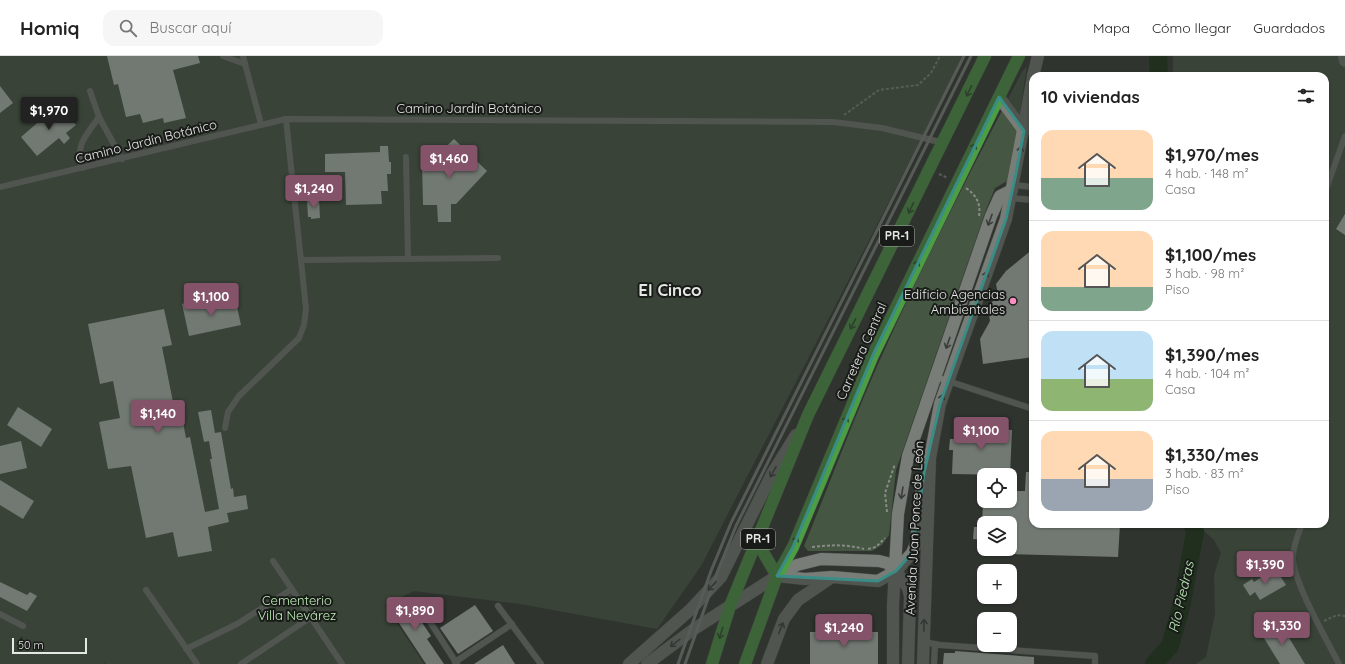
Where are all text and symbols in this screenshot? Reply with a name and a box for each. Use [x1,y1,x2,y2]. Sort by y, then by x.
search box [103,10,383,46]
text: Homiq [20,16,79,40]
icon: search [117,17,139,39]
text: Buscar aquí [149,18,231,37]
text: Mapa [1093,19,1130,37]
text: Cómo llegar [1152,19,1231,37]
text: Guardados [1253,19,1325,37]
one-way arrow [965,85,972,97]
icon: filters [1295,85,1317,107]
text: 10 viviendas [1041,86,1140,107]
pin: $1,970 [16,97,82,131]
street label: Camino Jardín Botánico [396,100,542,116]
text: $1,970 [30,102,68,118]
street label: Camino Jardín Botánico [74,116,218,166]
one-way arrow [970,143,977,155]
text: $1,970/mes [1165,144,1259,165]
pin: $1,460 [416,145,482,179]
one-way arrow [1016,146,1024,159]
icon: home [1073,146,1121,194]
text: $1,460 [429,150,469,166]
text: 4 hab. · 148 m² [1165,165,1249,181]
pin: $1,240 [281,175,347,209]
text: $1,240 [294,180,334,196]
text: Casa [1165,181,1195,197]
one-way arrow [907,201,914,213]
one-way arrow [985,213,993,225]
road number: PR-1 [880,226,914,246]
text: $1,100/mes [1165,244,1256,265]
icon: home [1073,247,1121,295]
one-way arrow [913,260,920,272]
text: 3 hab. · 98 m² [1165,265,1244,281]
one-way arrow [982,271,989,284]
district label: El Cinco [638,279,702,300]
text: Piso [1165,281,1189,297]
pin: $1,100 [178,283,244,317]
place label: Edificio Agencias Ambientales [904,286,1005,317]
text: $1,100 [193,288,229,304]
marker: Edificio Agencias Ambientales [1008,296,1018,306]
street label: Carretera Central [832,300,890,402]
one-way arrow [849,318,856,330]
one-way arrow [943,336,951,348]
text: $1,390/mes [1165,344,1259,365]
icon: home [1073,347,1121,395]
text: 4 hab. · 104 m² [1165,365,1249,381]
text: Casa [1165,381,1195,397]
one-way arrow [938,394,946,406]
pin: $1,140 [125,400,191,434]
text: $1,140 [140,405,176,421]
one-way arrow [841,416,849,428]
pin: $1,100 [948,417,1014,451]
text: $1,100 [963,422,999,438]
street label: Avenida Juan Ponce de León [901,440,927,616]
text: $1,330/mes [1165,444,1259,465]
icon: home [1073,447,1121,495]
text: 3 hab. · 83 m² [1165,465,1244,481]
one-way arrow [769,466,777,478]
map controls [977,468,1017,652]
button: locate [977,468,1017,508]
text: Piso [1165,481,1189,497]
one-way arrow [898,486,906,499]
button: layers [977,516,1017,556]
road number: PR-1 [741,529,775,549]
one-way arrow [792,536,799,548]
pin: $1,390 [1232,551,1298,585]
text: $1,390 [1246,556,1284,572]
water label: Río Piedras [1164,558,1198,634]
button: + [977,564,1017,604]
one-way arrow [707,581,716,591]
park label: Cementerio Villa Nevárez [258,592,336,623]
pin: $1,890 [382,597,448,631]
text: $1,890 [396,602,434,618]
button: − [977,612,1017,652]
pin: $1,330 [1249,612,1315,646]
pin: $1,240 [811,614,877,648]
text: $1,330 [1263,617,1301,633]
text: $1,240 [824,619,864,635]
one-way arrow [920,619,927,632]
one-way arrow [777,622,785,634]
one-way arrow [717,626,724,639]
scale bar [12,636,87,655]
text: 50 m [18,638,44,652]
one-way arrow [669,638,680,647]

